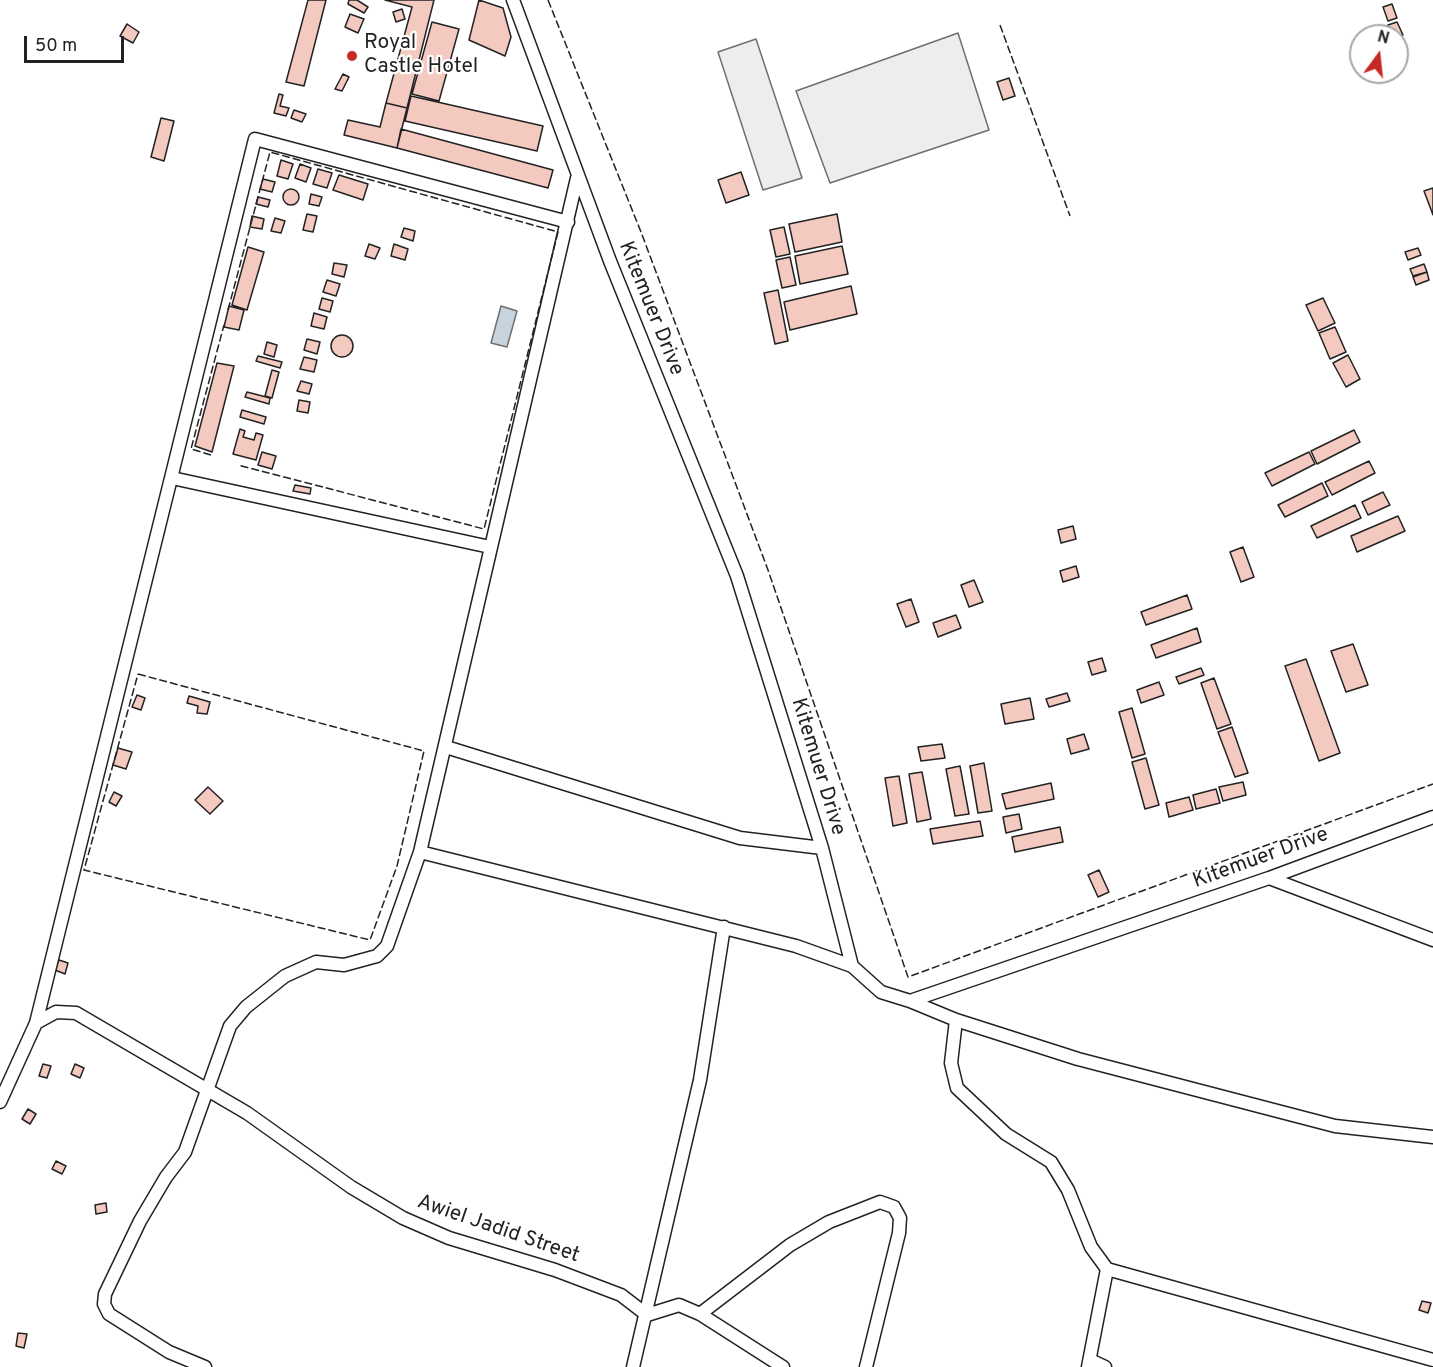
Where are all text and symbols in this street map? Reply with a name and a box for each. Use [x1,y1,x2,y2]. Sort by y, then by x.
scale bar [27,24,128,62]
north arrow [1349,24,1409,84]
text: N [1375,27,1391,50]
place label: Royal Castle Hotel [364,31,478,81]
text: 50 m [35,35,77,58]
marker: Royal Castle Hotel [345,49,359,63]
street label: Kitemuer Drive [612,238,688,380]
street label: Kitemuer Drive [784,695,850,839]
street label: Kitemuer Drive [1190,823,1332,895]
street label: Awiel Jadid Street [413,1190,583,1270]

